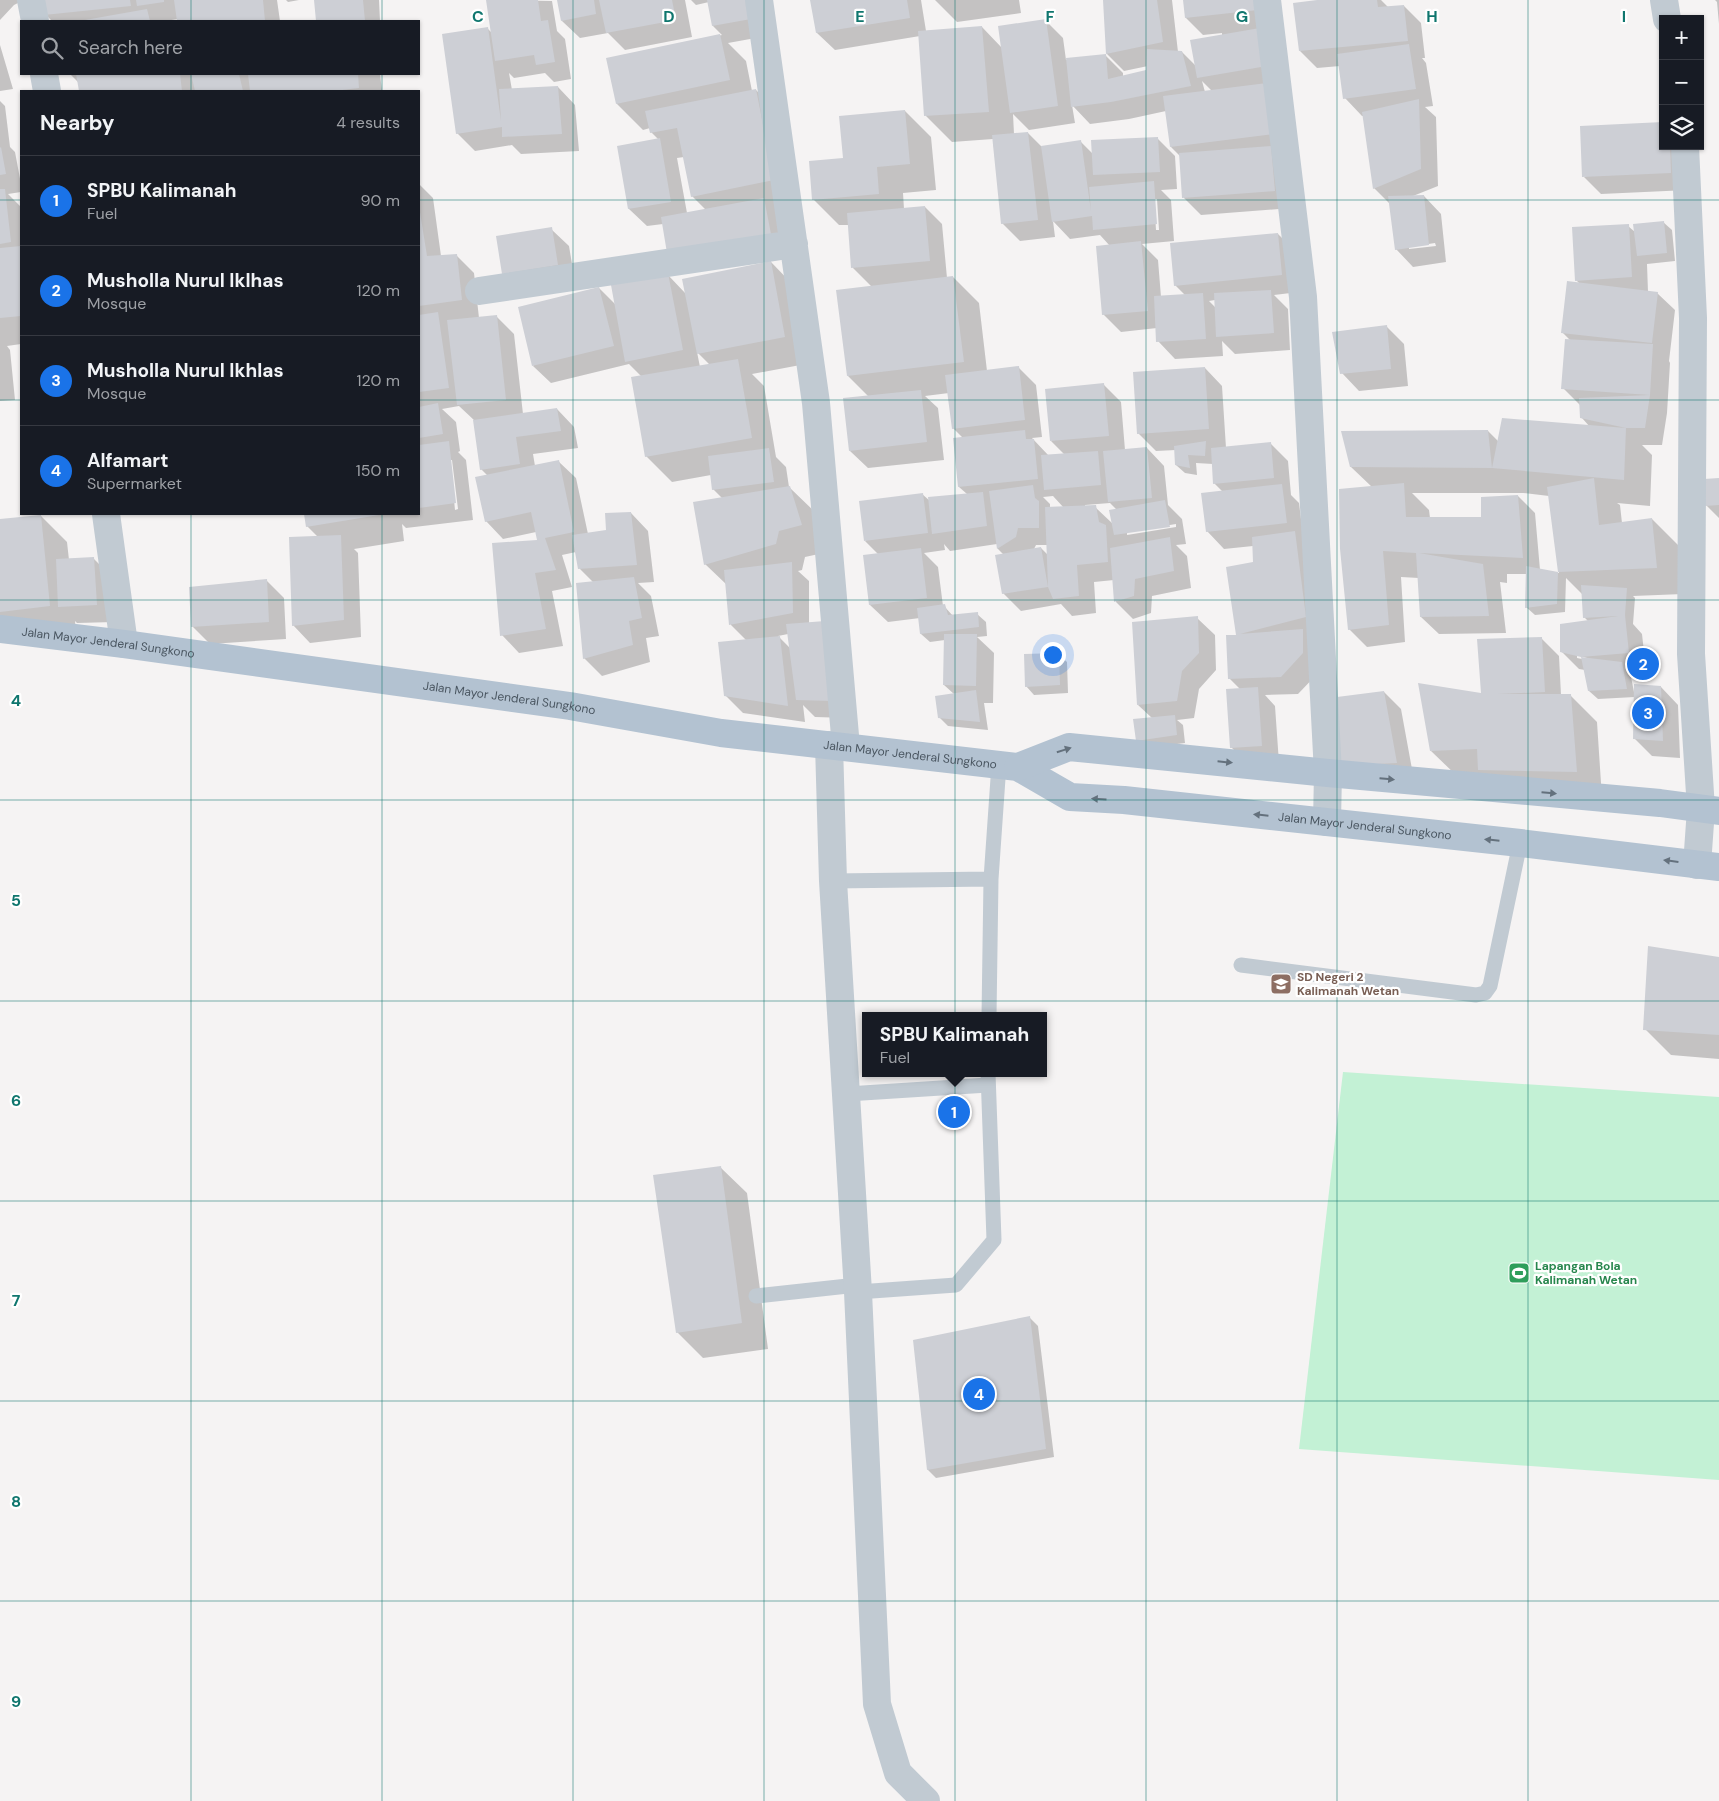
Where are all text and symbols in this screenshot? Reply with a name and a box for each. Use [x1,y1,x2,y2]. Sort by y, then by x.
text: C [472,6,484,27]
text: D [663,6,675,27]
text: E [855,6,865,27]
text: F [1046,6,1055,27]
text: G [1236,6,1248,27]
text: H [1426,6,1438,27]
text: I [1622,6,1626,27]
map controls [1659,15,1704,150]
button: + [1659,15,1704,60]
search box [20,20,420,75]
icon: search [38,34,66,62]
text: Search here [78,35,183,60]
button: − [1659,60,1704,105]
button: layers [1659,105,1704,150]
text: Nearby [40,109,114,137]
text: 4 results [336,112,400,133]
text: SPBU Kalimanah [87,178,237,203]
text: 1 [53,190,59,211]
text: 90 m [360,190,400,211]
text: Fuel [87,203,117,224]
text: Musholla Nurul Iklhas [87,268,284,293]
text: 2 [51,280,61,301]
text: 120 m [356,280,400,301]
text: Mosque [87,293,146,314]
text: Musholla Nurul Ikhlas [87,358,284,383]
text: 3 [51,370,61,391]
text: 120 m [356,370,400,391]
text: Mosque [87,383,146,404]
text: Alfamart [87,448,168,473]
text: 4 [51,460,61,481]
text: 150 m [356,460,400,481]
text: Supermarket [87,473,182,494]
street label: Jalan Mayor Jenderal Sungkono [21,624,196,662]
your location [1040,642,1066,668]
pin: 2 [1627,645,1659,683]
street label: Jalan Mayor Jenderal Sungkono [422,678,597,718]
text: 4 [11,690,21,711]
pin: 3 [1632,694,1664,732]
street label: Jalan Mayor Jenderal Sungkono [823,737,998,773]
one-way arrow [1057,745,1072,753]
one-way arrow [1217,758,1233,766]
one-way arrow [1379,775,1395,783]
one-way arrow [1541,789,1557,797]
one-way arrow [1091,794,1107,802]
street label: Jalan Mayor Jenderal Sungkono [1277,809,1452,844]
one-way arrow [1252,811,1268,819]
one-way arrow [1484,836,1500,844]
one-way arrow [1662,857,1678,865]
text: 5 [11,890,21,911]
place label: SD Negeri 2 Kalimanah Wetan [1297,969,1399,999]
school or university icon: SD Negeri 2 Kalimanah Wetan [1269,972,1293,996]
popup [862,1012,1047,1077]
text: SPBU Kalimanah [880,1022,1029,1047]
text: Fuel [880,1047,910,1068]
text: 6 [11,1090,21,1111]
pin: 1 [938,1093,970,1131]
place label: Lapangan Bola Kalimanah Wetan [1535,1258,1637,1288]
sports icon: Lapangan Bola Kalimanah Wetan [1507,1261,1531,1285]
text: 7 [12,1290,21,1311]
pin: 4 [963,1375,995,1413]
text: 8 [11,1491,21,1512]
text: 9 [11,1691,21,1712]

